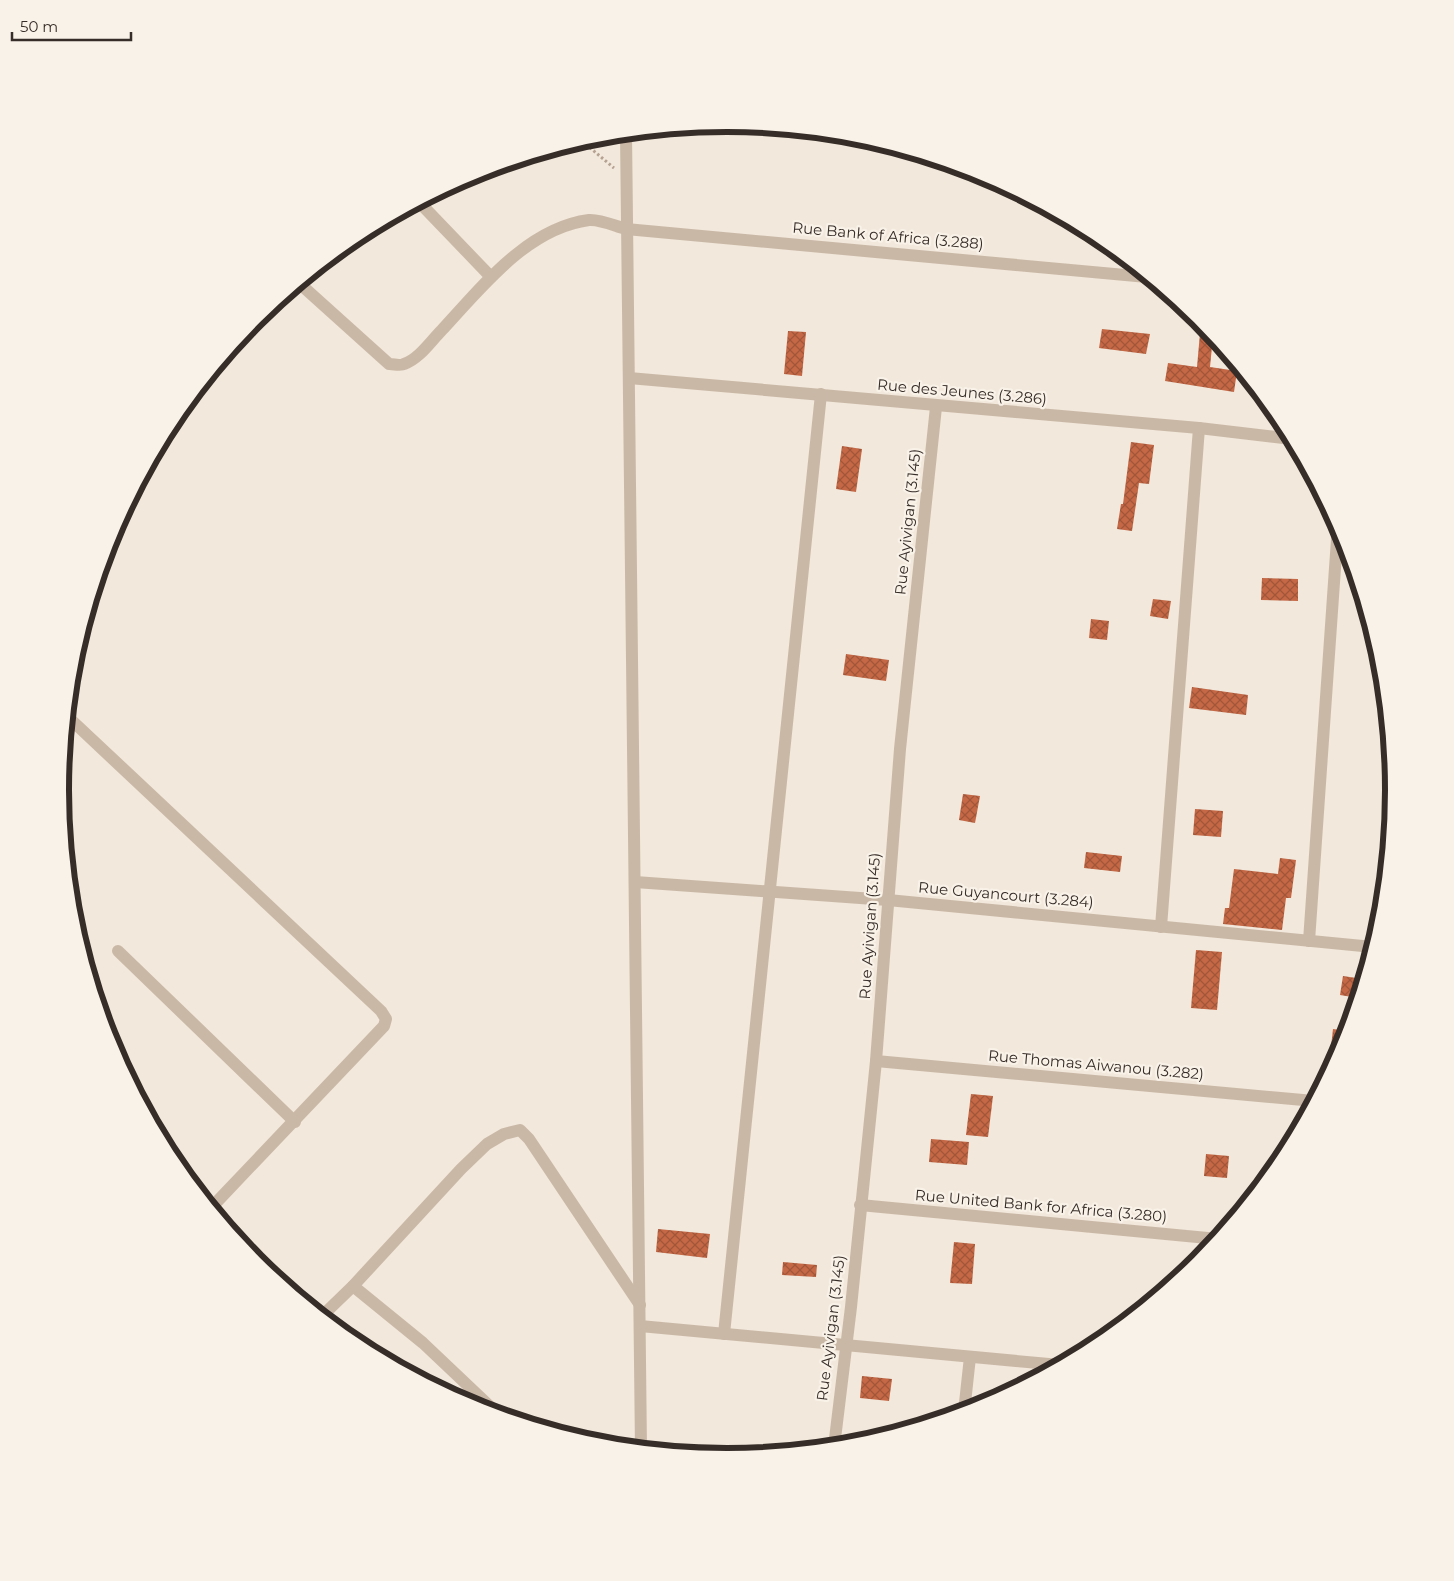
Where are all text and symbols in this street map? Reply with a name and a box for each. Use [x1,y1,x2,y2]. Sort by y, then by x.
scale bar [12,10,131,42]
text: 50 m [20,17,58,36]
street label: Rue Bank of Africa (3.288) [792,218,984,253]
street label: Rue des Jeunes (3.286) [876,375,1048,408]
street label: Rue Ayivigan (3.145) [890,448,925,596]
street label: Rue Ayivigan (3.145) [855,852,884,1000]
street label: Rue Guyancourt (3.284) [918,877,1095,912]
street label: Rue Thomas Aiwanou (3.282) [987,1046,1205,1083]
street label: Rue United Bank for Africa (3.280) [914,1185,1168,1226]
street label: Rue Ayivigan (3.145) [812,1254,849,1402]

